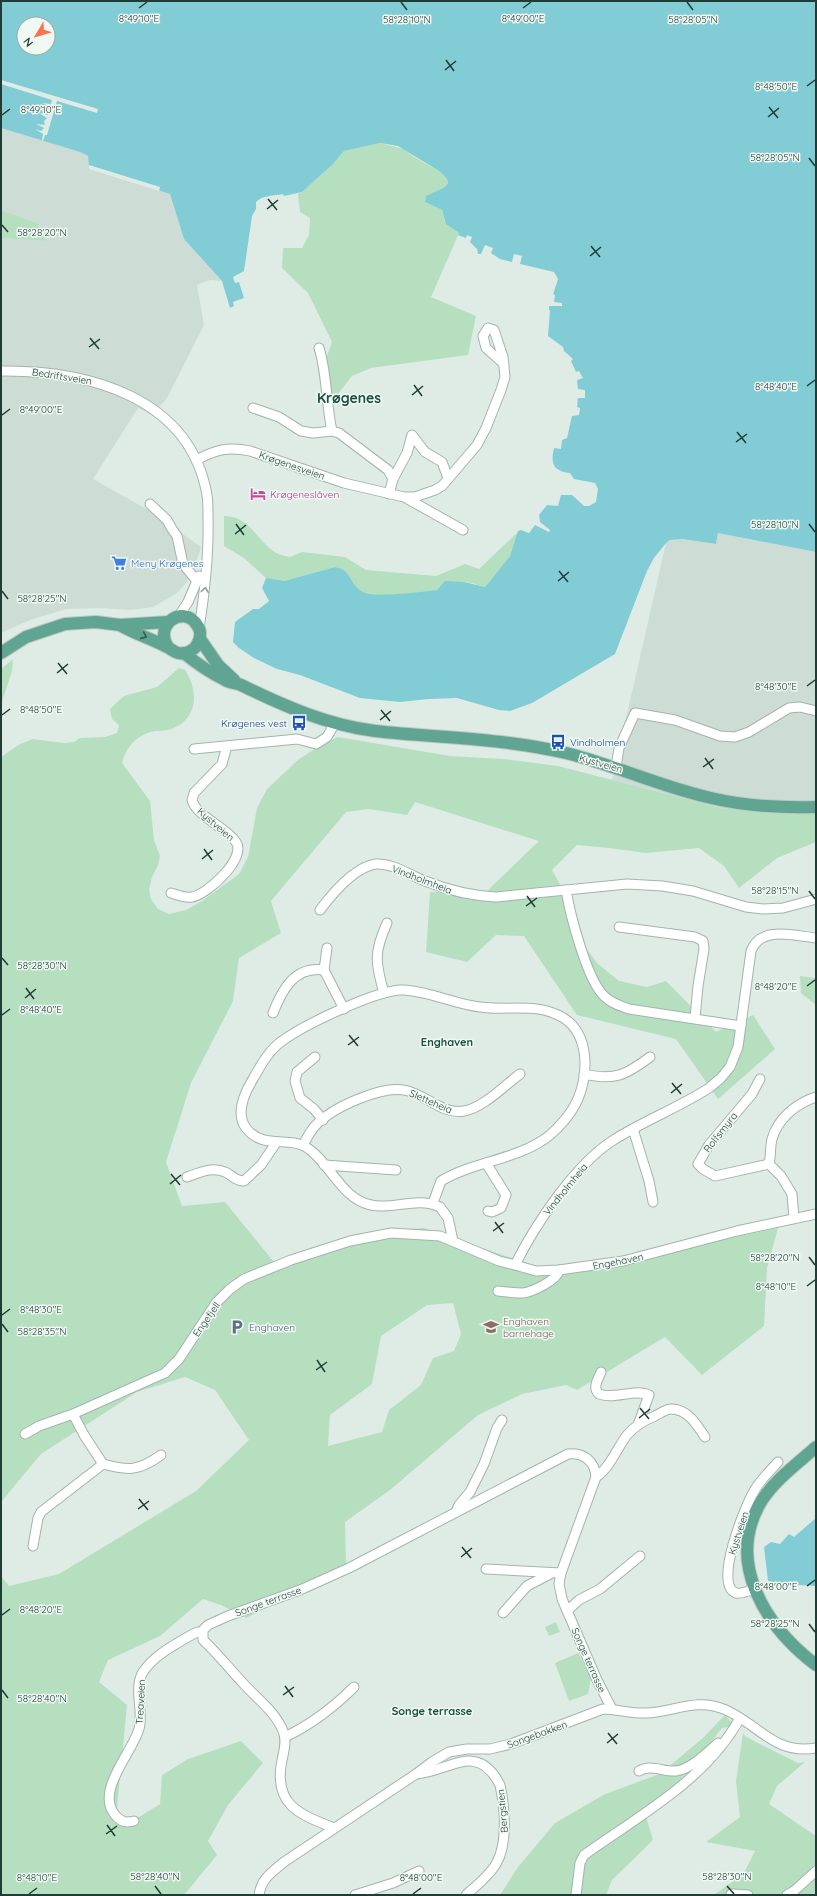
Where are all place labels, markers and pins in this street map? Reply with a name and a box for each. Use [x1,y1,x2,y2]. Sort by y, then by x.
hotel icon: Krøgeneslåven [249,485,267,503]
place label: Krøgeneslåven [270,488,339,501]
supermarket icon: Meny Krøgenes [110,554,128,572]
place label: Meny Krøgenes [131,557,204,570]
bus stop icon: Krøgenes vest [290,714,308,732]
place label: Krøgenes vest [221,717,288,730]
bus stop icon: Vindholmen [549,733,567,751]
place label: Vindholmen [570,736,625,749]
place label: Enghaven barnehage [503,1315,554,1340]
parking icon: Enghaven [228,1318,246,1336]
school or university icon: Enghaven barnehage [482,1318,500,1336]
place label: Enghaven [249,1321,295,1334]

